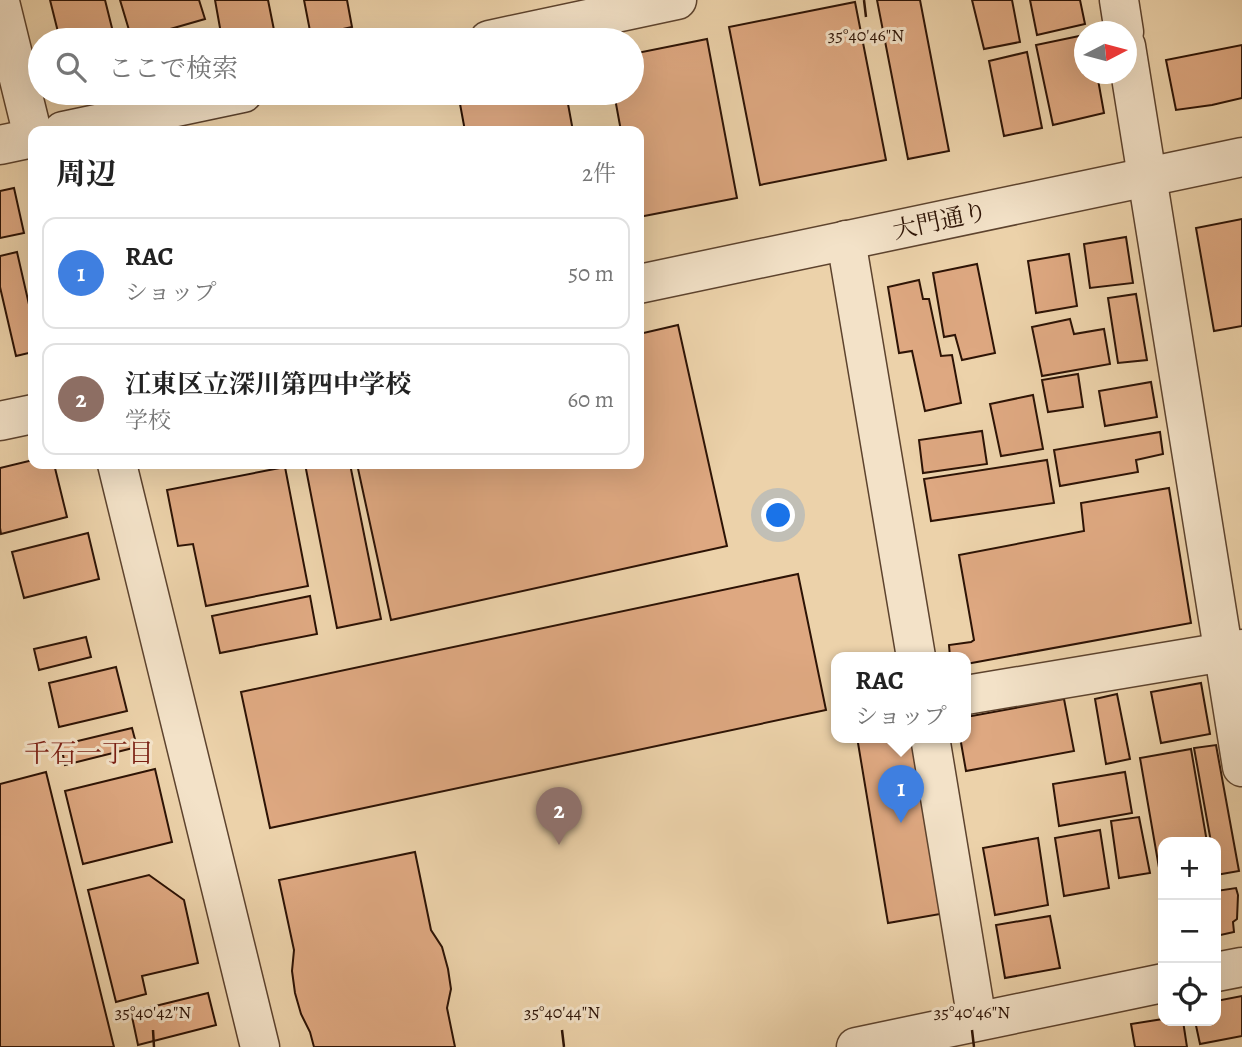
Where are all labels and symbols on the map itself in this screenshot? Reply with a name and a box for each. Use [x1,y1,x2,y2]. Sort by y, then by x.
north arrow [1074,21,1137,84]
text: 35°40'46"N [828,23,904,47]
street label: 大門通り [890,195,990,247]
your location [761,498,795,532]
district label: 千石一丁目 [24,736,154,771]
pin: 1 [878,765,924,823]
pin: 2 [536,787,582,845]
text: 35°40'42"N [115,1000,191,1024]
text: 35°40'44"N [524,1000,600,1024]
text: 35°40'46"N [934,1000,1010,1024]

